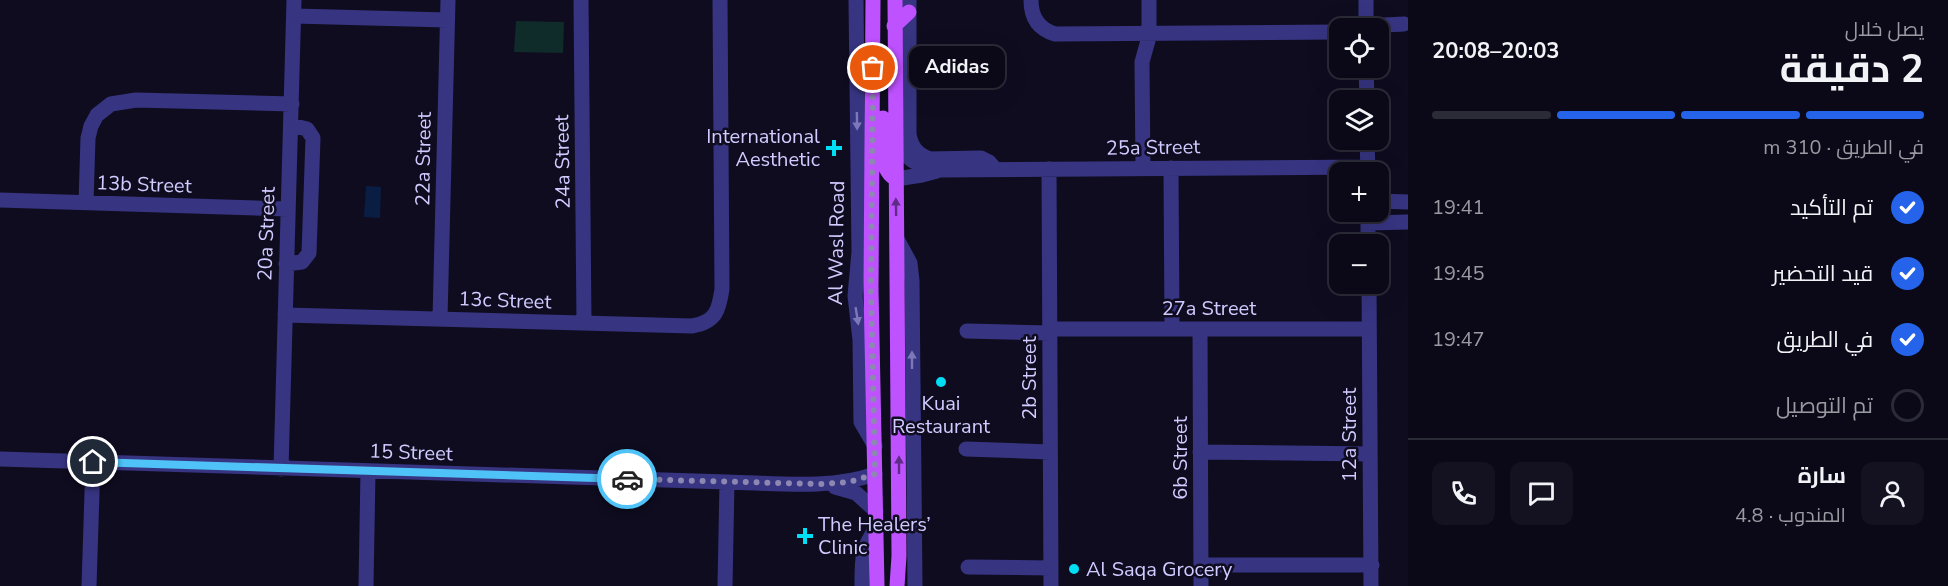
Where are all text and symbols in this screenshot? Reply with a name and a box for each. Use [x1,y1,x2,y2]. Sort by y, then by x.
text: يصل خلال [1845,16,1924,43]
map controls [1329,18,1389,294]
button: locate [1329,18,1389,78]
text: 20:03–20:08 [1432,36,1560,66]
pin [847,42,898,93]
text: 2 دقيقة [1780,43,1924,96]
callout: Adidas [909,47,1005,89]
icon: bag [856,51,889,84]
text: Adidas [925,53,989,80]
button: layers [1329,90,1389,150]
street label: 22a Street [409,111,438,206]
one-way arrow [853,112,862,131]
street label: 24a Street [548,114,577,209]
place label: International Aesthetic [706,123,820,173]
street label: 25a Street [1106,133,1201,162]
text: في الطريق · 310 m [1763,134,1924,161]
marker: International Aesthetic [825,139,843,157]
button: + [1329,162,1389,222]
street label: 13b Street [96,169,193,200]
street label: Al Wasl Road [822,181,851,305]
street label: 20a Street [251,185,282,282]
icon: check [1891,191,1924,224]
text: تم التأكيد [1790,193,1873,223]
text: 19:41 [1432,194,1485,221]
one-way arrow [891,197,901,216]
button: − [1329,234,1389,294]
icon: check [1891,257,1924,290]
text: قيد التحضير [1772,259,1873,289]
text: 19:45 [1432,260,1485,287]
street label: 13c Street [458,285,553,316]
street label: 27a Street [1162,295,1257,322]
one-way arrow [852,307,861,326]
icon: check [1891,323,1924,356]
text: في الطريق [1777,325,1873,355]
text: 19:47 [1432,326,1485,353]
street label: 2b Street [1016,335,1043,420]
one-way arrow [908,350,917,369]
marker: Kuai Restaurant [934,375,948,389]
street label: 12a Street [1336,387,1363,482]
place label: Kuai Restaurant [892,390,991,440]
text: تم التوصيل [1776,391,1873,421]
street label: 6b Street [1167,415,1194,500]
pin [67,436,118,487]
street label: 15 Street [369,438,454,467]
icon: home [76,445,109,478]
courier [597,449,657,509]
one-way arrow [894,455,903,474]
text: سارة [1798,461,1846,491]
button: phone [1432,462,1495,525]
button: chat [1510,462,1573,525]
button: person [1861,462,1924,525]
icon: car [611,463,644,496]
text: المندوب · 4.8 [1735,502,1846,529]
place label: The Healers’ Clinic [818,511,931,561]
marker: The Healers’ Clinic [796,527,814,545]
place label: Al Saqa Grocery [1086,556,1233,583]
marker: Al Saqa Grocery [1067,562,1081,576]

